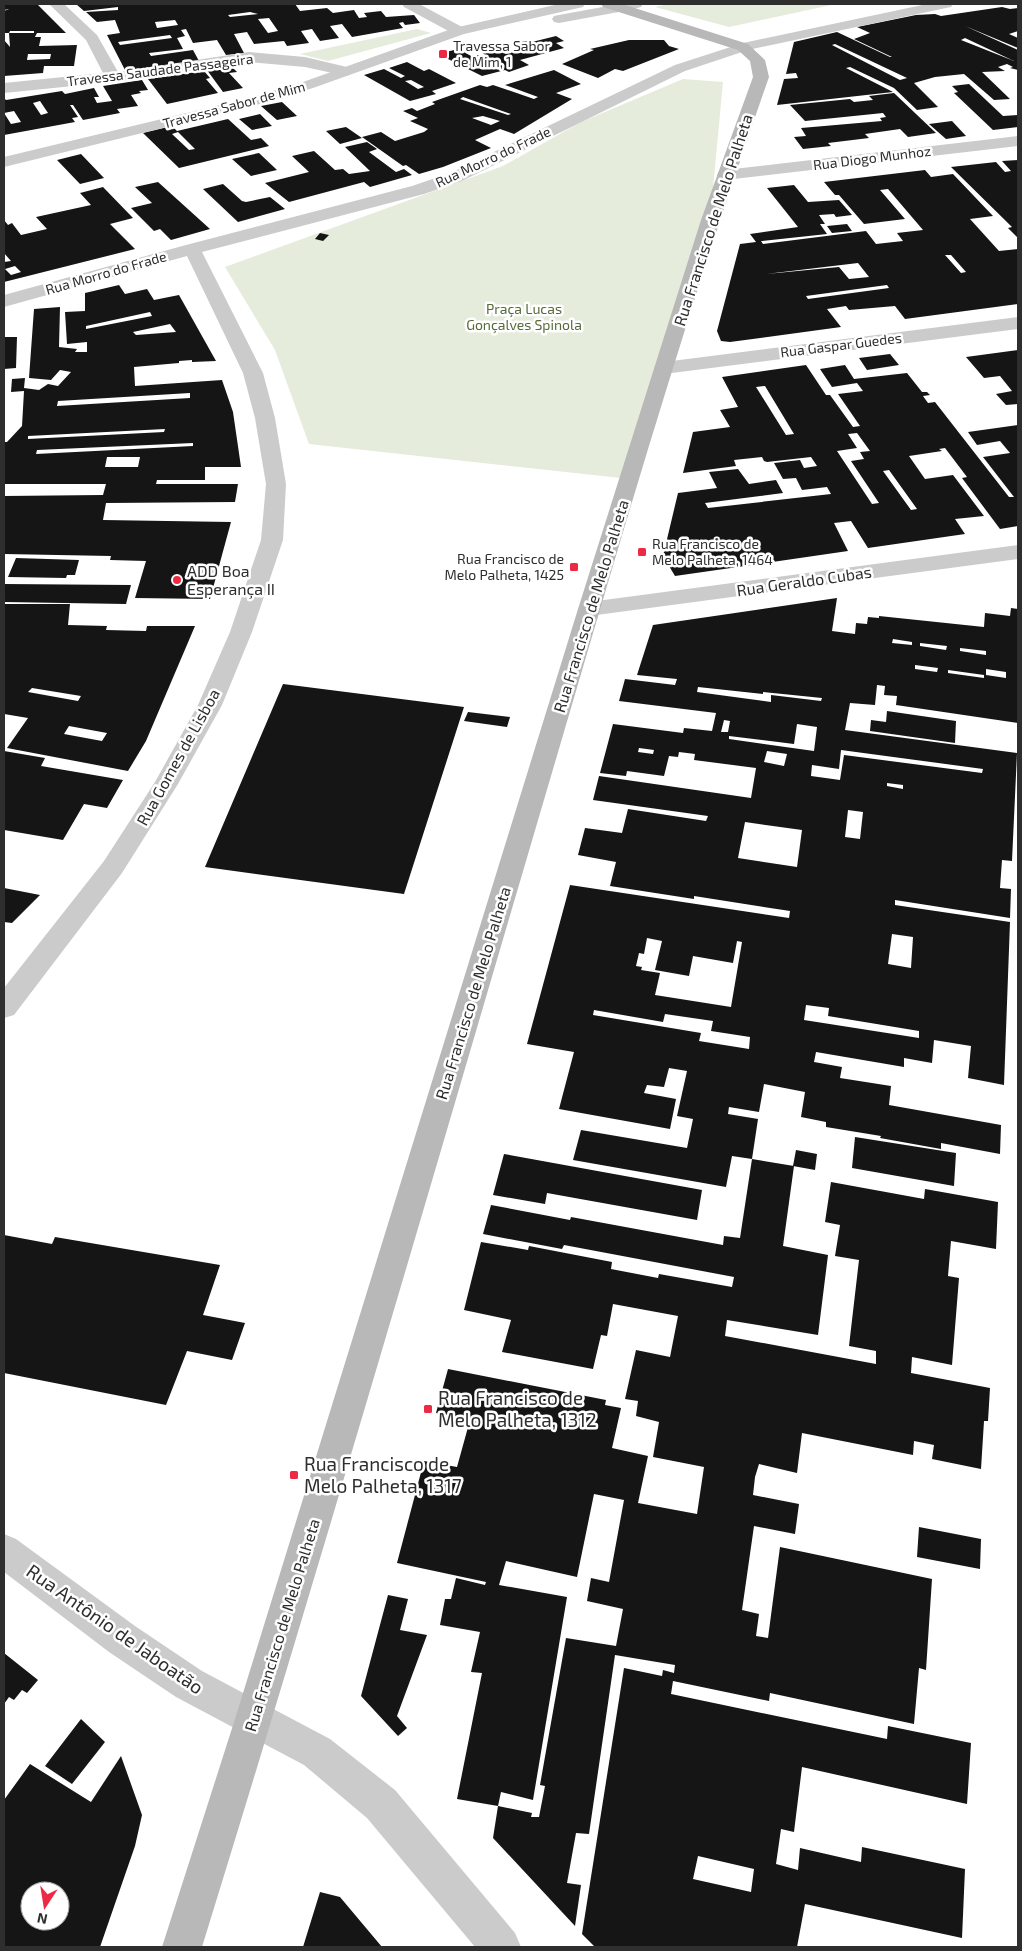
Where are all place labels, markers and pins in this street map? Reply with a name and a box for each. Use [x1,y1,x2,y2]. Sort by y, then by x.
place label: Travessa Sabor de Mim, 1 [453,37,550,70]
marker: Travessa Sabor de Mim, 1 [437,48,449,60]
place label: Rua Francisco de Melo Palheta, 1464 [652,535,773,568]
marker: Rua Francisco de Melo Palheta, 1464 [636,546,648,558]
place label: Rua Francisco de Melo Palheta, 1425 [444,550,564,583]
place label: ADD Boa Esperança II [187,561,275,599]
marker: Rua Francisco de Melo Palheta, 1425 [568,561,580,573]
marker: ADD Boa Esperança II [171,574,183,586]
place label: Rua Francisco de Melo Palheta, 1312 [438,1386,597,1431]
marker: Rua Francisco de Melo Palheta, 1312 [422,1403,434,1415]
place label: Rua Francisco de Melo Palheta, 1317 [304,1452,462,1497]
marker: Rua Francisco de Melo Palheta, 1317 [288,1469,300,1481]

